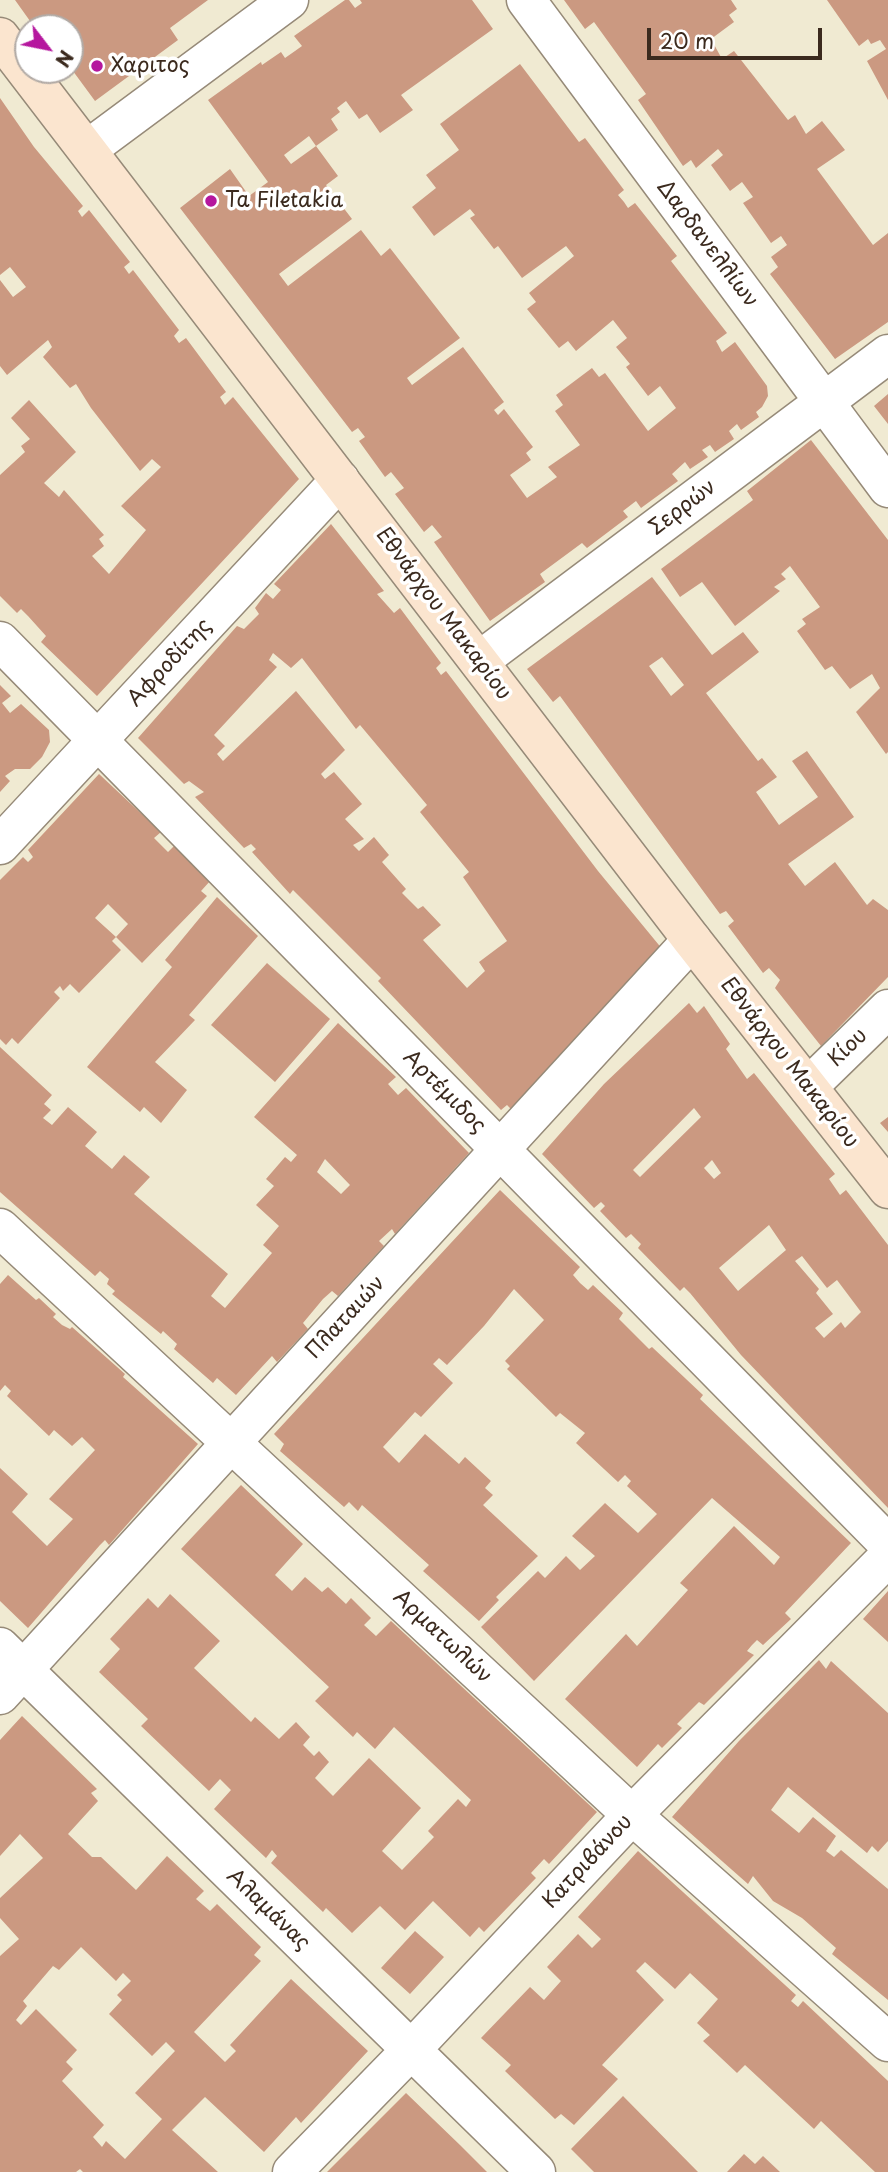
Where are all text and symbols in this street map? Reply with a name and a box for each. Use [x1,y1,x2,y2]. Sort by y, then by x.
north arrow [14,14,84,84]
scale bar [650,14,825,58]
text: 20 m [660,24,714,56]
text: N [49,45,81,73]
place label: Χαριτος [111,53,189,79]
marker: Χαριτος [89,58,105,74]
street label: Δαρδανελλίων [651,176,763,312]
place label: Ta Filetakia [225,188,343,214]
marker: Ta Filetakia [203,193,219,209]
street label: Σερρών [645,475,721,541]
street label: Εθνάρχου Μακαρίου [370,523,516,705]
street label: Αφροδίτης [123,614,217,712]
street label: Εθνάρχου Μακαρίου [715,973,863,1153]
street label: Κίου [823,1023,873,1073]
street label: Αρτέμιδος [397,1045,491,1139]
street label: Πλαταιών [301,1271,391,1365]
street label: Αρματωλών [388,1585,496,1689]
street label: Κατριβάνου [538,1810,638,1914]
street label: Αλαμάνας [221,1864,315,1956]

